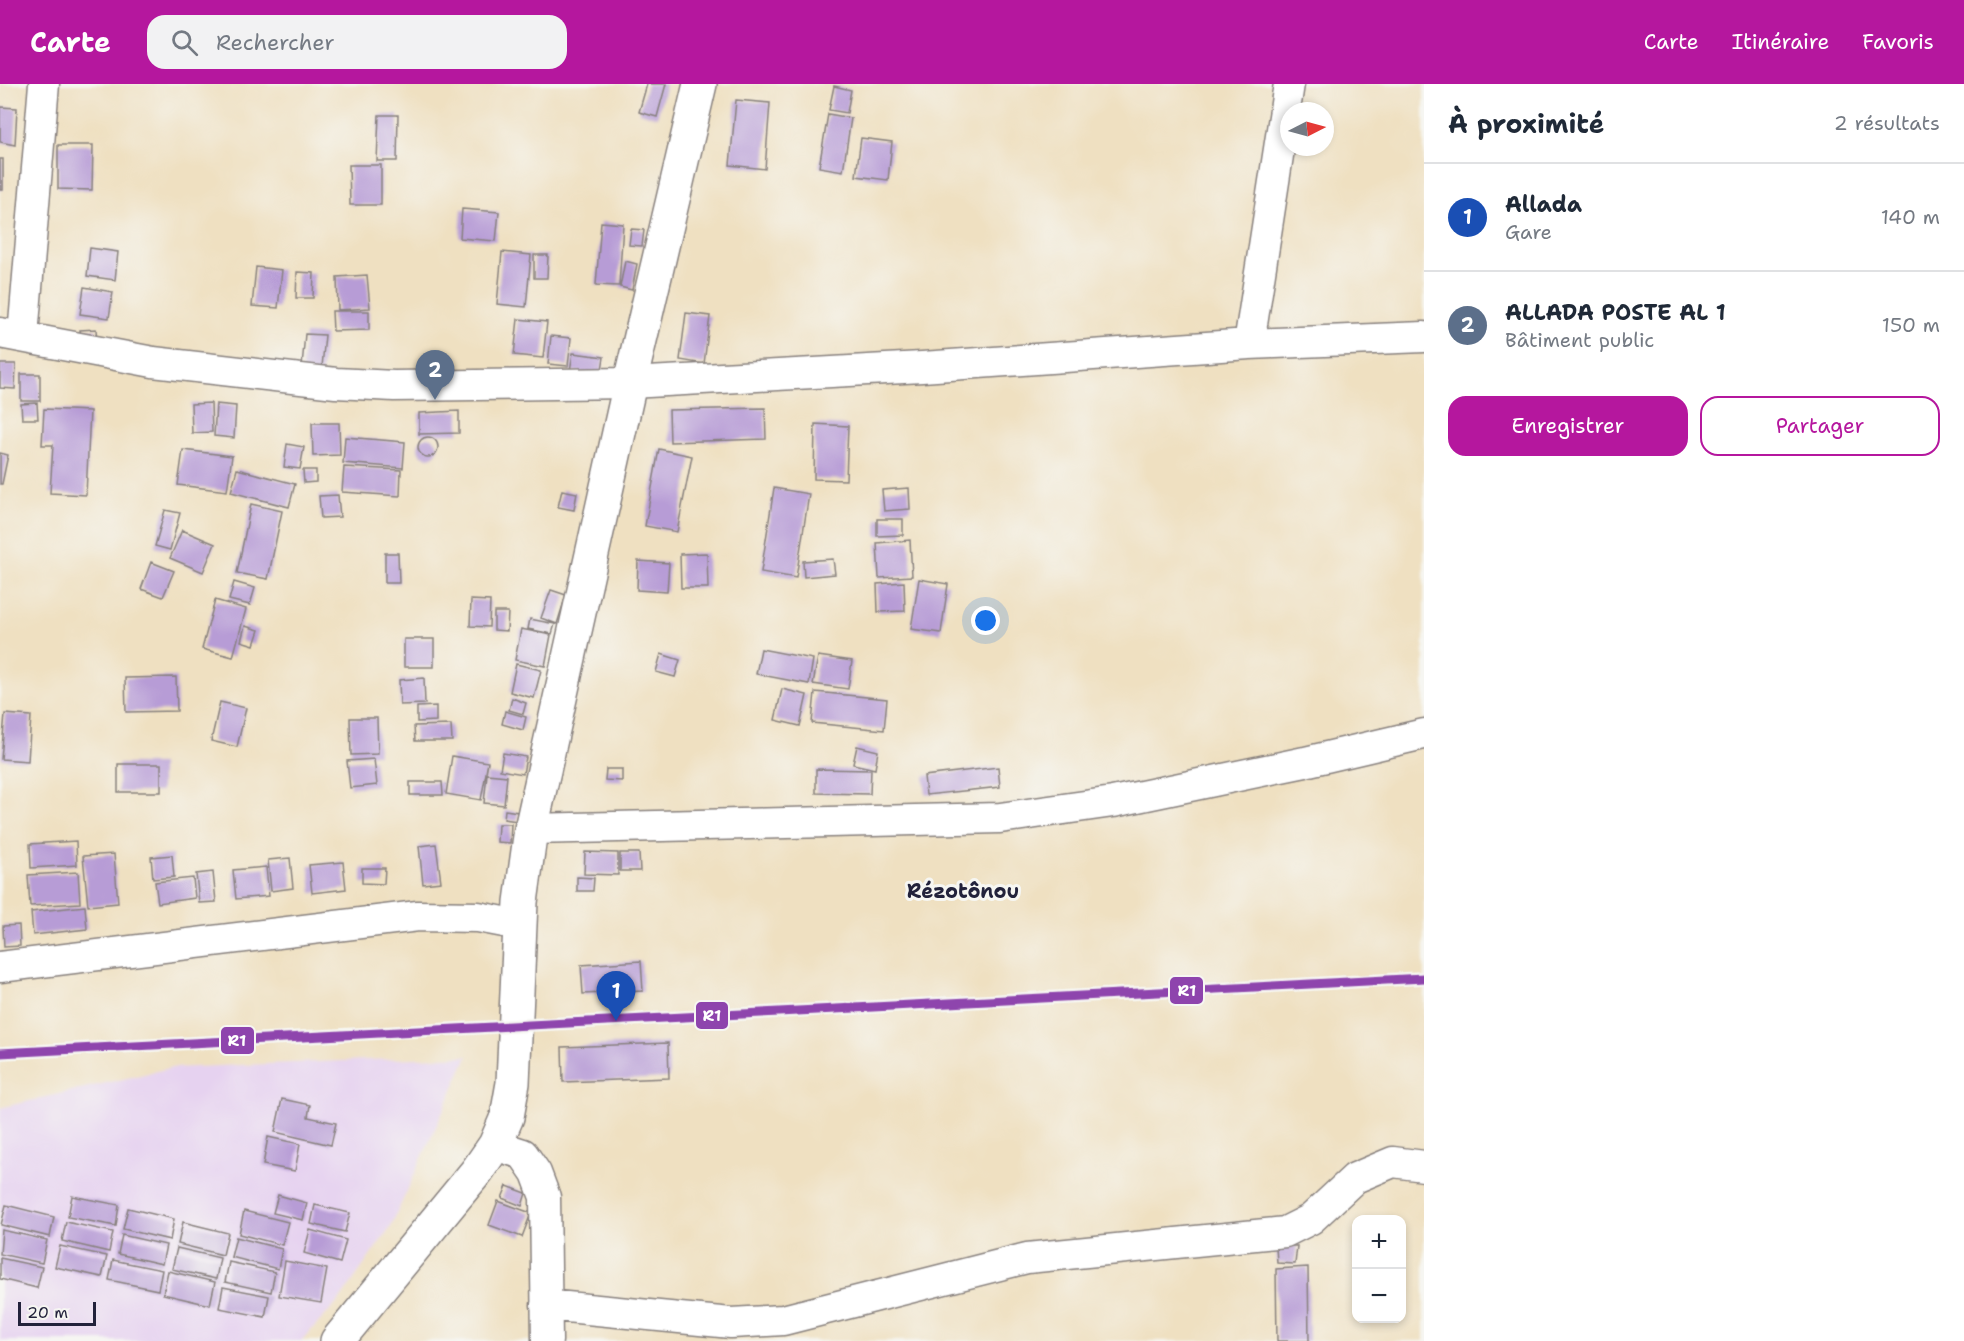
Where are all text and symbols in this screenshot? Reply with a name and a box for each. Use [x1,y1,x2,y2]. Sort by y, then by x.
search box [147,15,567,69]
text: Carte [30,23,111,61]
icon: search [168,26,201,59]
text: Rechercher [216,28,335,57]
text: Carte [1644,28,1699,56]
text: Itinéraire [1732,28,1829,56]
text: Favoris [1862,28,1934,56]
north arrow [1280,102,1334,156]
text: À proximité [1448,106,1604,141]
text: 2 résultats [1834,110,1940,136]
text: Allada [1505,190,1582,219]
text: 1 [1463,204,1472,230]
text: 140 m [1881,204,1940,230]
text: Gare [1505,219,1552,245]
text: ALLADA POSTE AL 1 [1505,298,1726,327]
text: 2 [1461,312,1475,338]
text: 150 m [1882,312,1940,338]
text: Bâtiment public [1505,327,1654,353]
pin: 2 [416,350,454,400]
button: Enregistrer [1448,396,1688,456]
button: Partager [1700,396,1940,456]
your location [971,606,1000,635]
district label: Rézotônou [907,878,1019,904]
pin: 1 [596,972,636,1021]
line badge: R1 [1169,976,1204,1005]
text: R1 [1178,980,1196,1001]
line badge: R1 [695,1001,729,1030]
text: R1 [703,1005,721,1026]
line badge: R1 [220,1026,255,1055]
text: R1 [228,1030,246,1051]
map controls [1352,1215,1406,1323]
button: + [1352,1215,1406,1269]
button: − [1352,1269,1406,1323]
scale bar [18,1299,96,1326]
text: 20 m [27,1302,68,1323]

